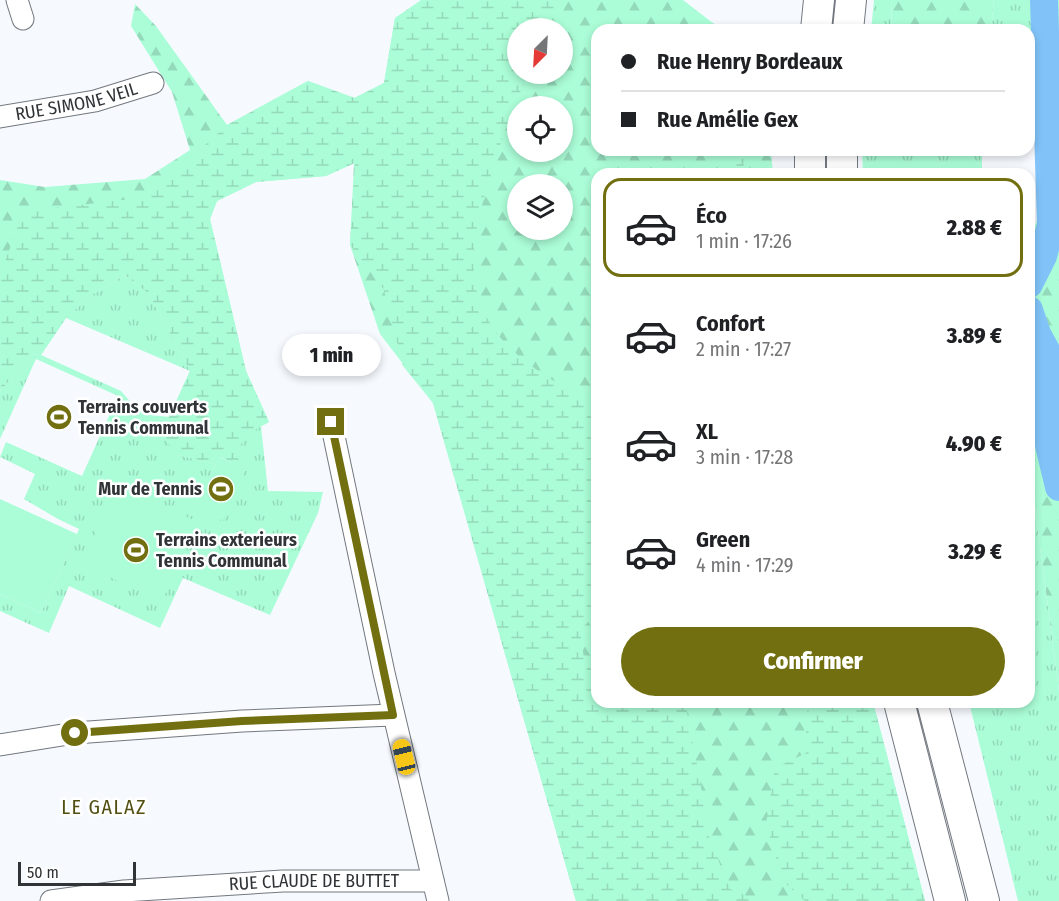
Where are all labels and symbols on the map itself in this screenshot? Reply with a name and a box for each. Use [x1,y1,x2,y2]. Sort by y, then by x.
north arrow [507,18,573,84]
street label: RUE SIMONE VEIL [14,77,140,125]
callout: 1 min [282,335,380,377]
place label: Terrains couverts Tennis Communal [78,396,209,439]
sports icon: Terrains couverts Tennis Communal [44,402,74,432]
route end [317,408,344,435]
sports icon: Mur de Tennis [206,474,236,504]
place label: Mur de Tennis [98,478,202,500]
place label: Terrains exterieurs Tennis Communal [156,529,297,572]
sports icon: Terrains exterieurs Tennis Communal [121,535,151,565]
route start [61,719,88,746]
car [391,737,417,777]
district label: LE GALAZ [61,795,147,819]
scale bar [18,859,136,886]
street label: RUE CLAUDE DE BUTTET [228,870,400,895]

